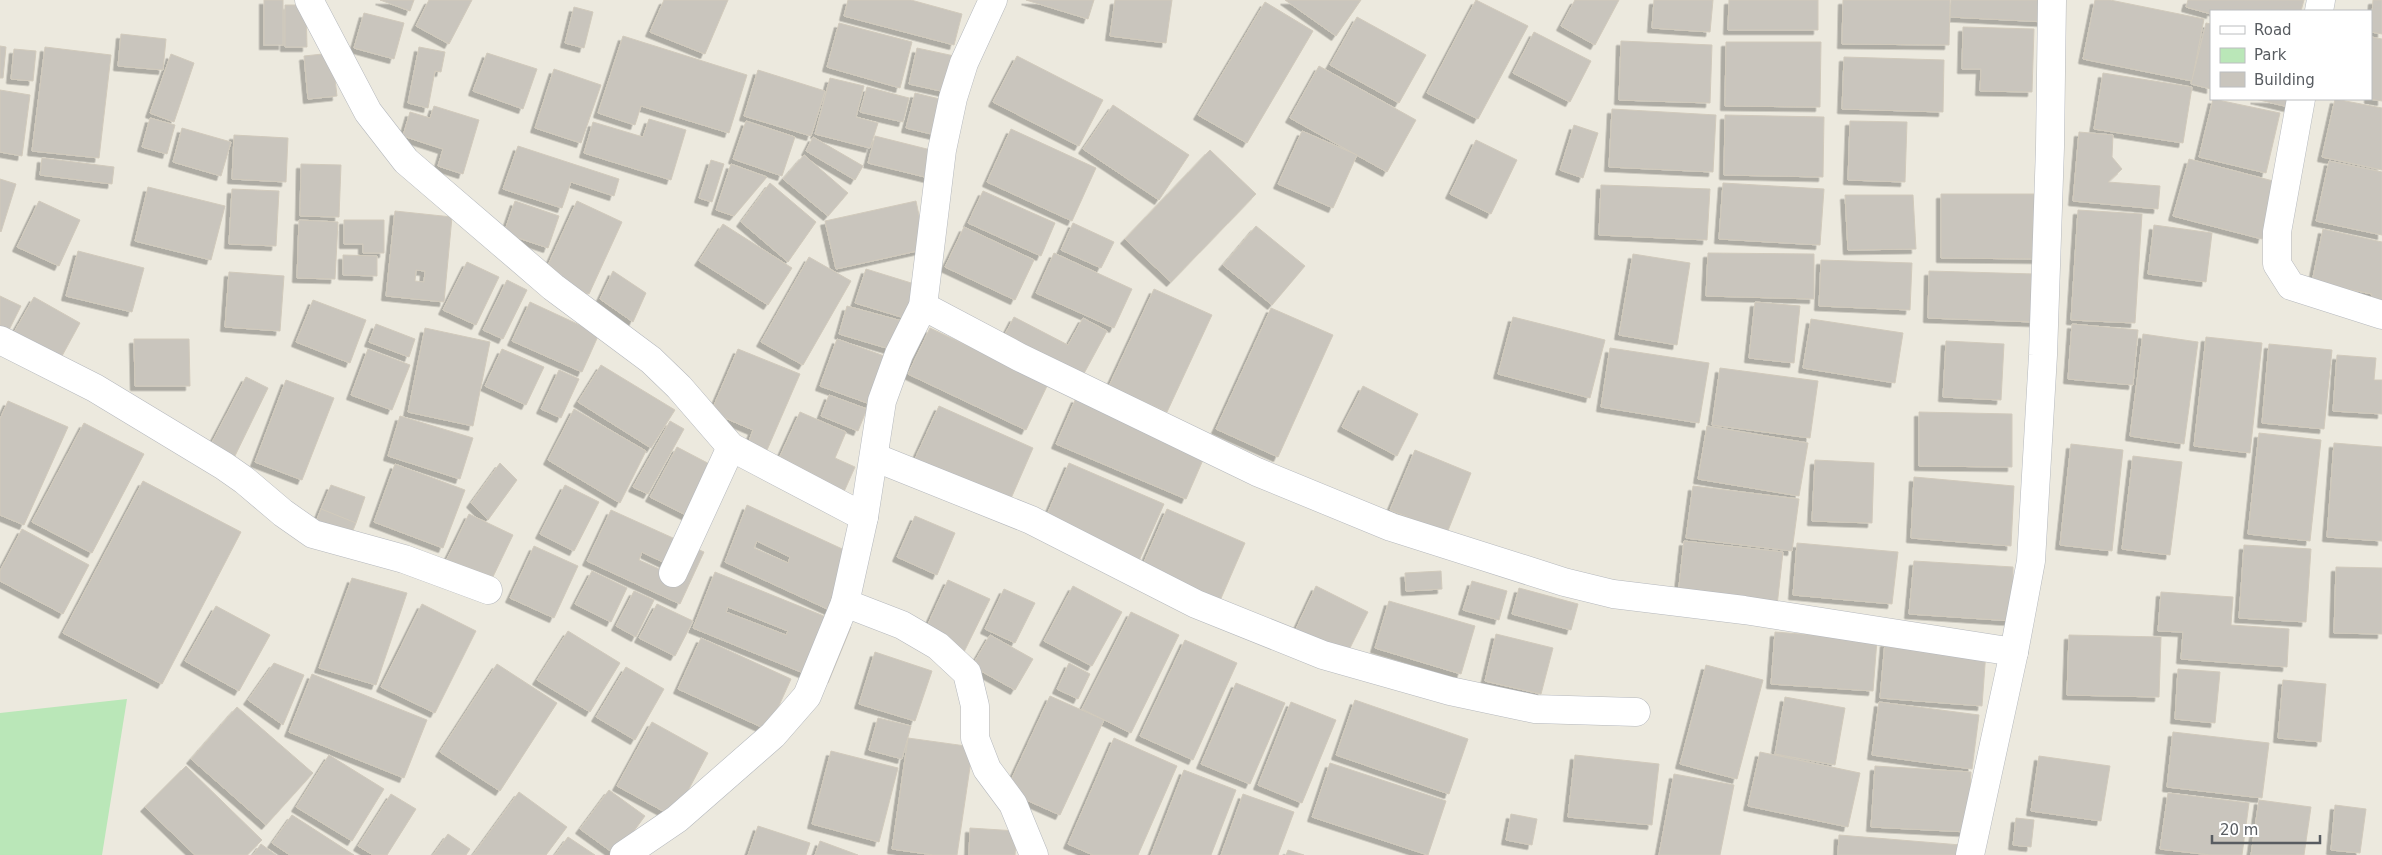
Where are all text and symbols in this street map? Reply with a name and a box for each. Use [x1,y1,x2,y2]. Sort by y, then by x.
legend [2210,10,2372,100]
text: Road [2254,21,2292,39]
text: Park [2254,46,2287,64]
text: Building [2254,71,2315,89]
scale bar [2212,812,2320,844]
text: 20 m [2220,821,2258,839]

